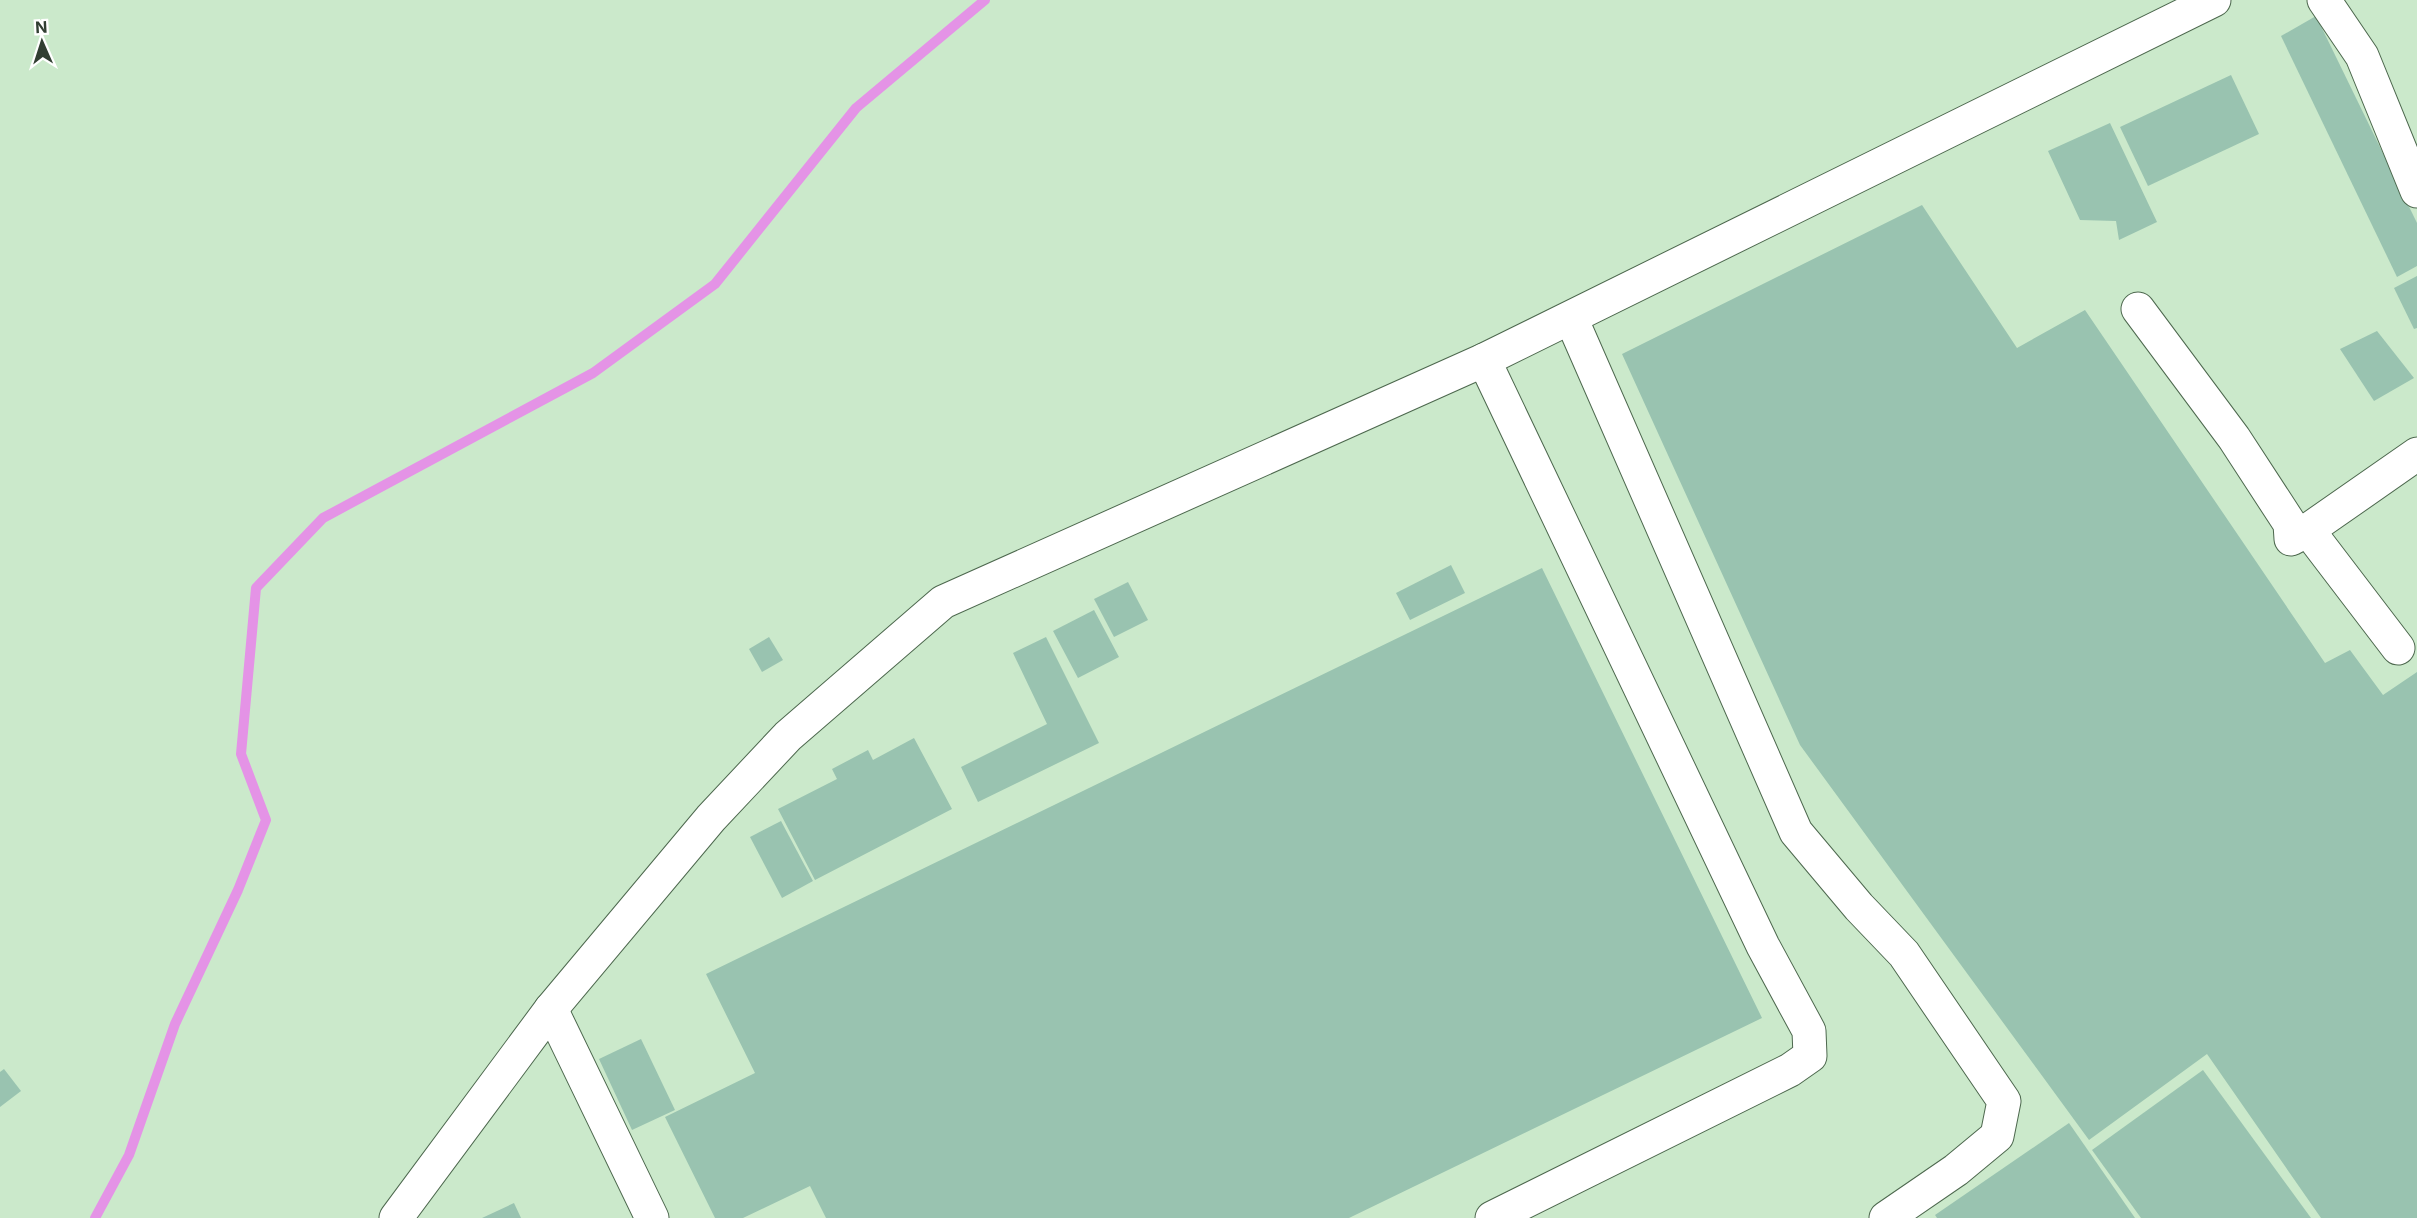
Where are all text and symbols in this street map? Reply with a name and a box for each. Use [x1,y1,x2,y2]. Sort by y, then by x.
north arrow [12,12,72,72]
text: N [35,17,48,37]

